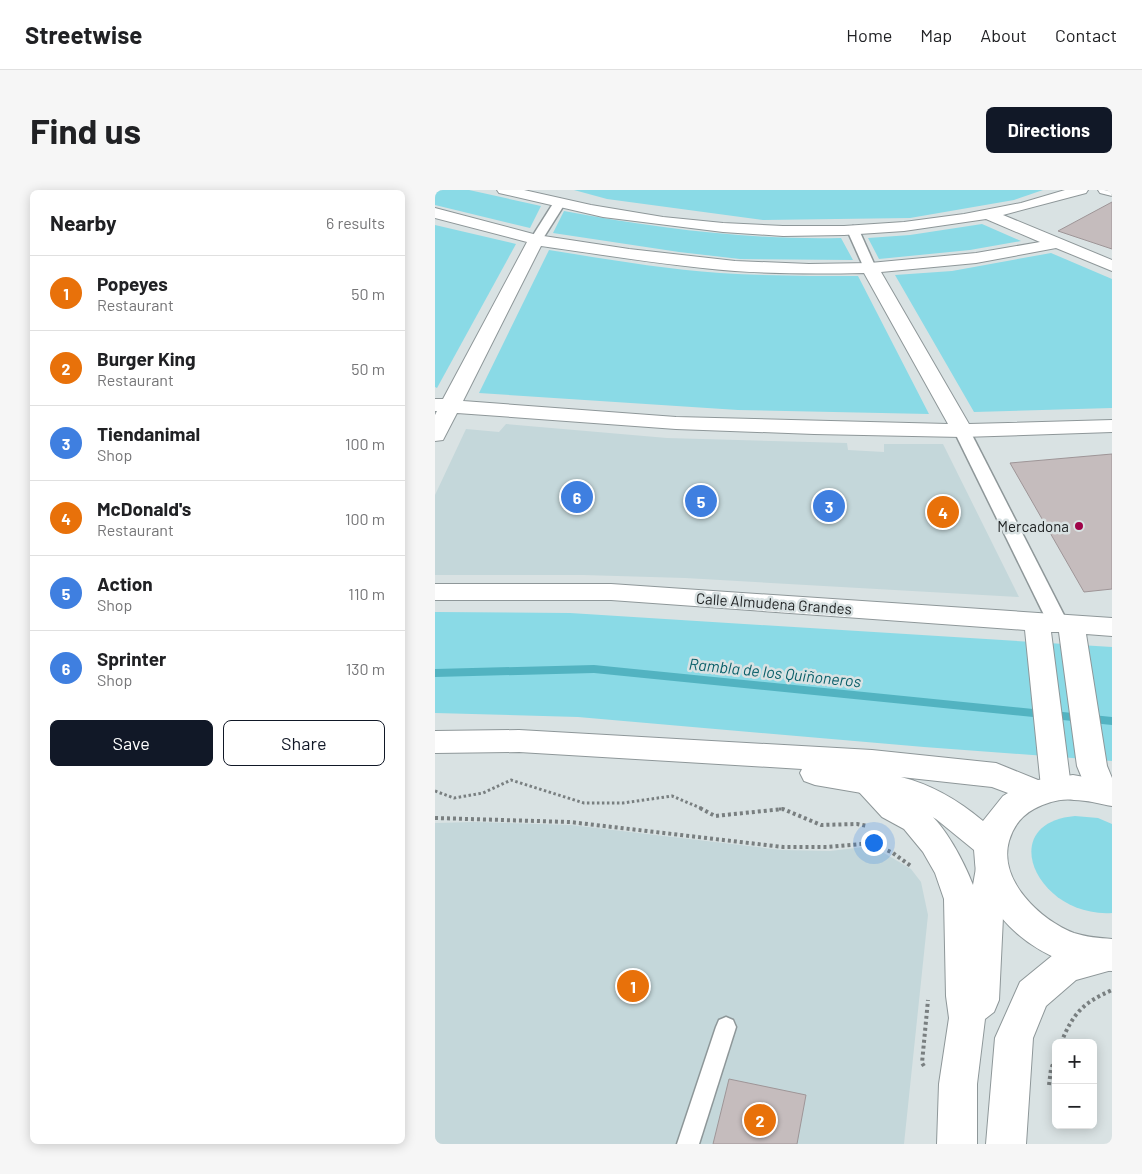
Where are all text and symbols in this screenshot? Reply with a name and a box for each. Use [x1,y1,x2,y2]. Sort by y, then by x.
text: Streetwise [25,20,142,49]
text: Home [846,24,892,46]
text: Map [920,24,952,46]
text: About [980,24,1027,46]
text: Contact [1055,24,1117,46]
button: Directions [986,107,1112,153]
text: Find us [30,109,141,151]
text: Nearby [50,210,116,235]
text: 6 results [326,213,385,232]
text: Popeyes [97,272,168,295]
text: 1 [63,284,69,303]
text: 50 m [351,284,385,303]
text: Restaurant [97,295,174,314]
text: Burger King [97,347,196,370]
text: 2 [62,359,70,378]
text: 50 m [351,359,385,378]
text: Restaurant [97,370,174,389]
text: Tiendanimal [97,422,200,445]
text: 3 [62,434,70,453]
text: 100 m [345,434,385,453]
text: Shop [97,445,132,464]
pin: 6 [561,478,593,516]
pin: 5 [685,482,717,520]
pin: 3 [813,487,845,525]
pin: 4 [927,493,959,531]
text: McDonald's [97,497,191,520]
text: 4 [61,509,71,528]
text: 100 m [345,509,385,528]
place label: Mercadona [997,517,1069,535]
text: Restaurant [97,520,174,539]
marker: Mercadona [1073,520,1085,532]
text: Action [97,572,153,595]
text: 5 [62,584,70,603]
text: 110 m [348,584,385,603]
street label: Calle Almudena Grandes [696,589,852,617]
text: Shop [97,595,132,614]
text: Sprinter [97,647,166,670]
water label: Rambla de los Quiñoneros [688,654,863,691]
text: 6 [62,659,70,678]
text: 130 m [346,659,385,678]
text: Shop [97,670,132,689]
button: Save [50,720,213,766]
button: Share [223,720,385,766]
your location [861,830,887,856]
pin: 1 [617,967,649,1005]
map controls [1052,1039,1097,1129]
button: + [1052,1039,1097,1084]
button: − [1052,1084,1097,1129]
pin: 2 [744,1101,776,1139]

